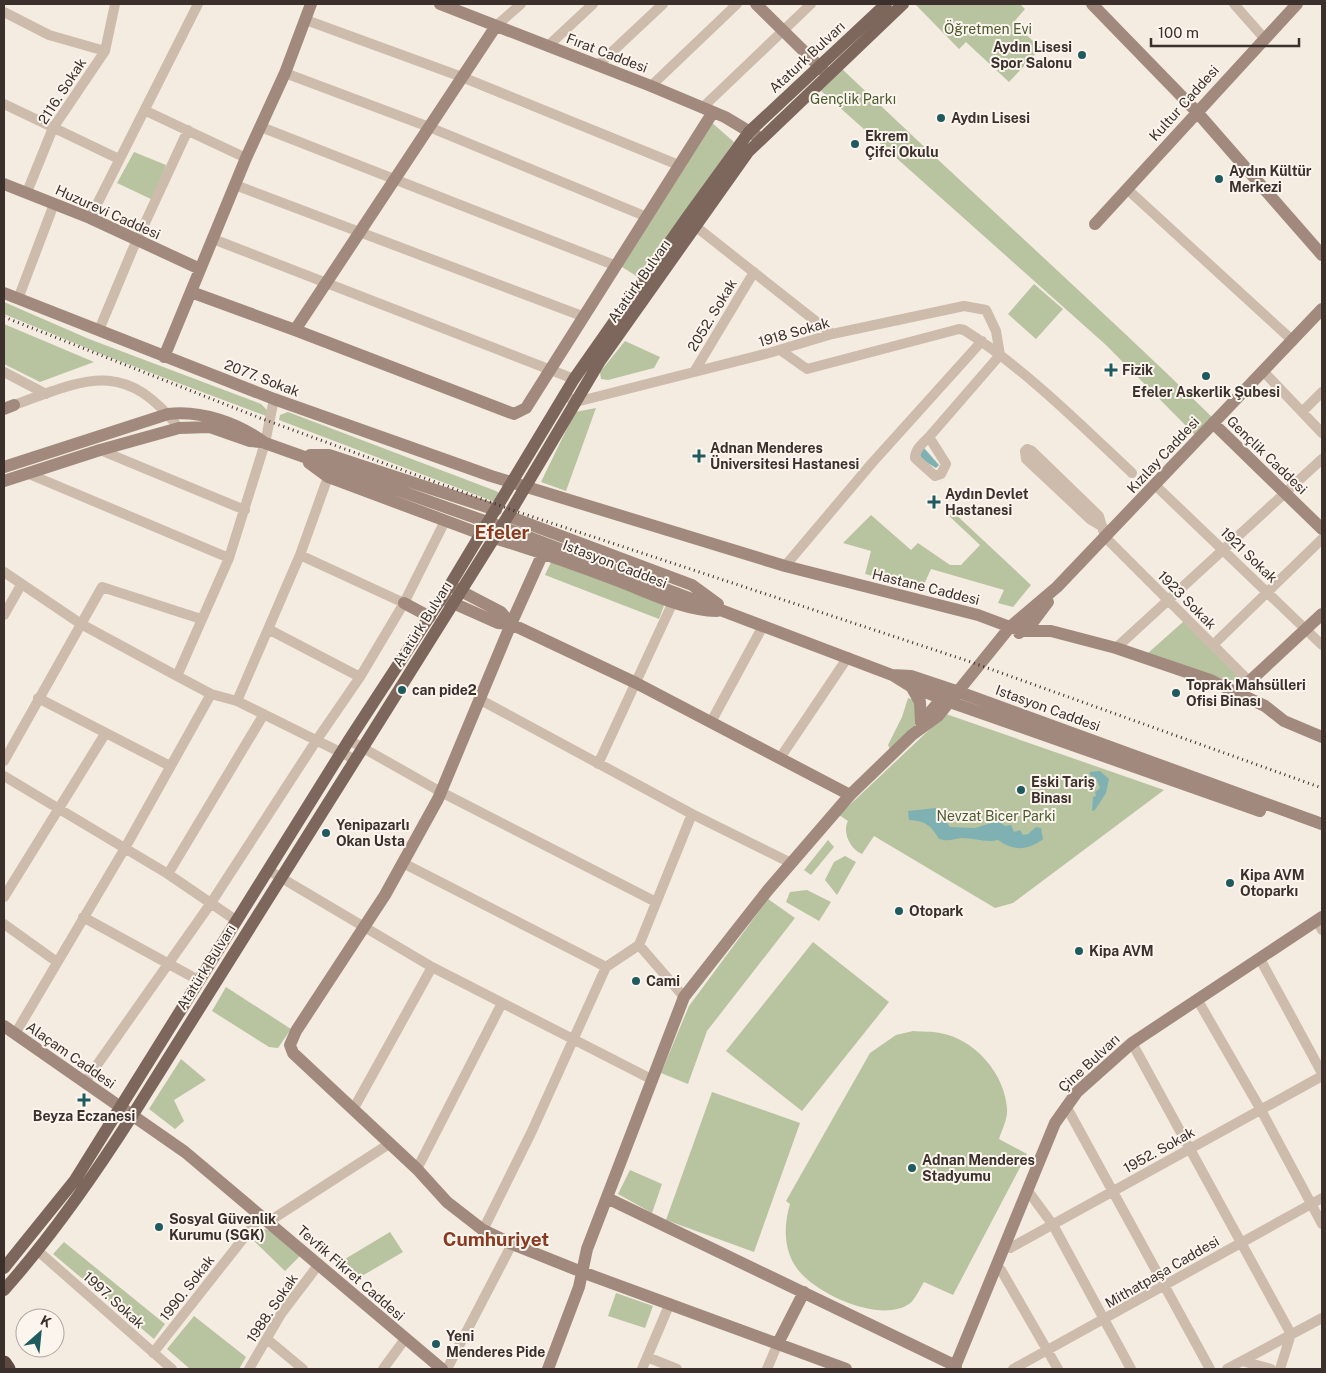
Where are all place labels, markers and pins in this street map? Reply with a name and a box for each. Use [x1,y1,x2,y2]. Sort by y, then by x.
place label: Aydın Lisesi Spor Salonu [990,39,1072,71]
marker: Aydın Lisesi Spor Salonu [1076,49,1088,61]
place label: Aydın Lisesi [951,110,1030,126]
marker: Aydın Lisesi [935,112,947,124]
place label: Ekrem Çifci Okulu [865,128,938,160]
marker: Ekrem Çifci Okulu [849,138,861,150]
place label: Aydın Kültür Merkezi [1229,163,1312,195]
marker: Aydın Kültür Merkezi [1213,173,1225,185]
place label: Fizik [1122,362,1153,378]
marker: Fizik [1104,363,1118,377]
marker: Efeler Askerlik Şubesi [1200,370,1212,382]
place label: Efeler Askerlik Şubesi [1132,384,1280,400]
place label: Adnan Menderes Üniversitesi Hastanesi [710,440,859,472]
marker: Adnan Menderes Üniversitesi Hastanesi [692,449,706,463]
place label: Aydın Devlet Hastanesi [945,486,1029,518]
marker: Aydın Devlet Hastanesi [927,495,941,509]
place label: Toprak Mahsülleri Ofisi Binası [1186,677,1306,709]
place label: can pide2 [412,682,477,698]
marker: can pide2 [396,684,408,696]
marker: Toprak Mahsülleri Ofisi Binası [1170,687,1182,699]
place label: Eski Tariş Binası [1031,774,1095,806]
marker: Eski Tariş Binası [1015,784,1027,796]
place label: Yenipazarlı Okan Usta [336,817,410,849]
marker: Yenipazarlı Okan Usta [320,827,332,839]
place label: Kipa AVM Otoparkı [1240,867,1305,899]
marker: Kipa AVM Otoparkı [1224,877,1236,889]
place label: Otopark [909,903,963,919]
marker: Otopark [893,905,905,917]
place label: Kipa AVM [1089,943,1154,959]
marker: Kipa AVM [1073,945,1085,957]
place label: Cami [646,973,680,989]
marker: Cami [630,975,642,987]
marker: Beyza Eczanesi [78,1094,90,1106]
place label: Beyza Eczanesi [33,1108,135,1124]
place label: Adnan Menderes Stadyumu [922,1152,1035,1184]
marker: Adnan Menderes Stadyumu [906,1162,918,1174]
place label: Sosyal Güvenlik Kurumu (SGK) [169,1211,276,1243]
marker: Sosyal Güvenlik Kurumu (SGK) [153,1221,165,1233]
place label: Yeni Menderes Pide [446,1328,545,1360]
marker: Yeni Menderes Pide [430,1338,442,1350]

